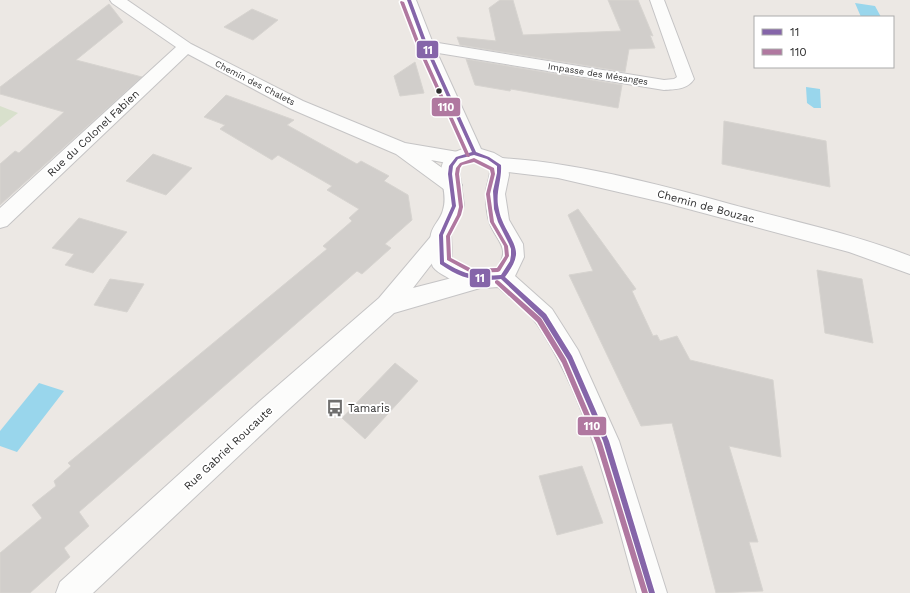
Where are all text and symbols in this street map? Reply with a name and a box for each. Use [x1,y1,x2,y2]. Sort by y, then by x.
legend [754,16,894,68]
text: 11 [790,25,799,39]
line badge: 11 [416,40,439,59]
text: 11 [423,44,433,57]
text: 110 [790,45,807,59]
street label: Chemin des Chalets [213,58,297,108]
street label: Impasse des Mésanges [547,61,649,87]
unlabelled marker [434,86,444,96]
street label: Rue du Colonel Fabien [45,87,142,179]
line badge: 110 [431,97,461,117]
text: 110 [438,101,454,114]
street label: Chemin de Bouzac [656,187,756,226]
line badge: 11 [469,268,491,288]
text: 11 [475,272,485,285]
bus stop icon: Tamaris [325,398,345,418]
place label: Tamaris [348,402,390,415]
street label: Rue Gabriel Roucaute [181,404,275,493]
line badge: 110 [577,416,607,436]
text: 110 [584,420,600,433]

